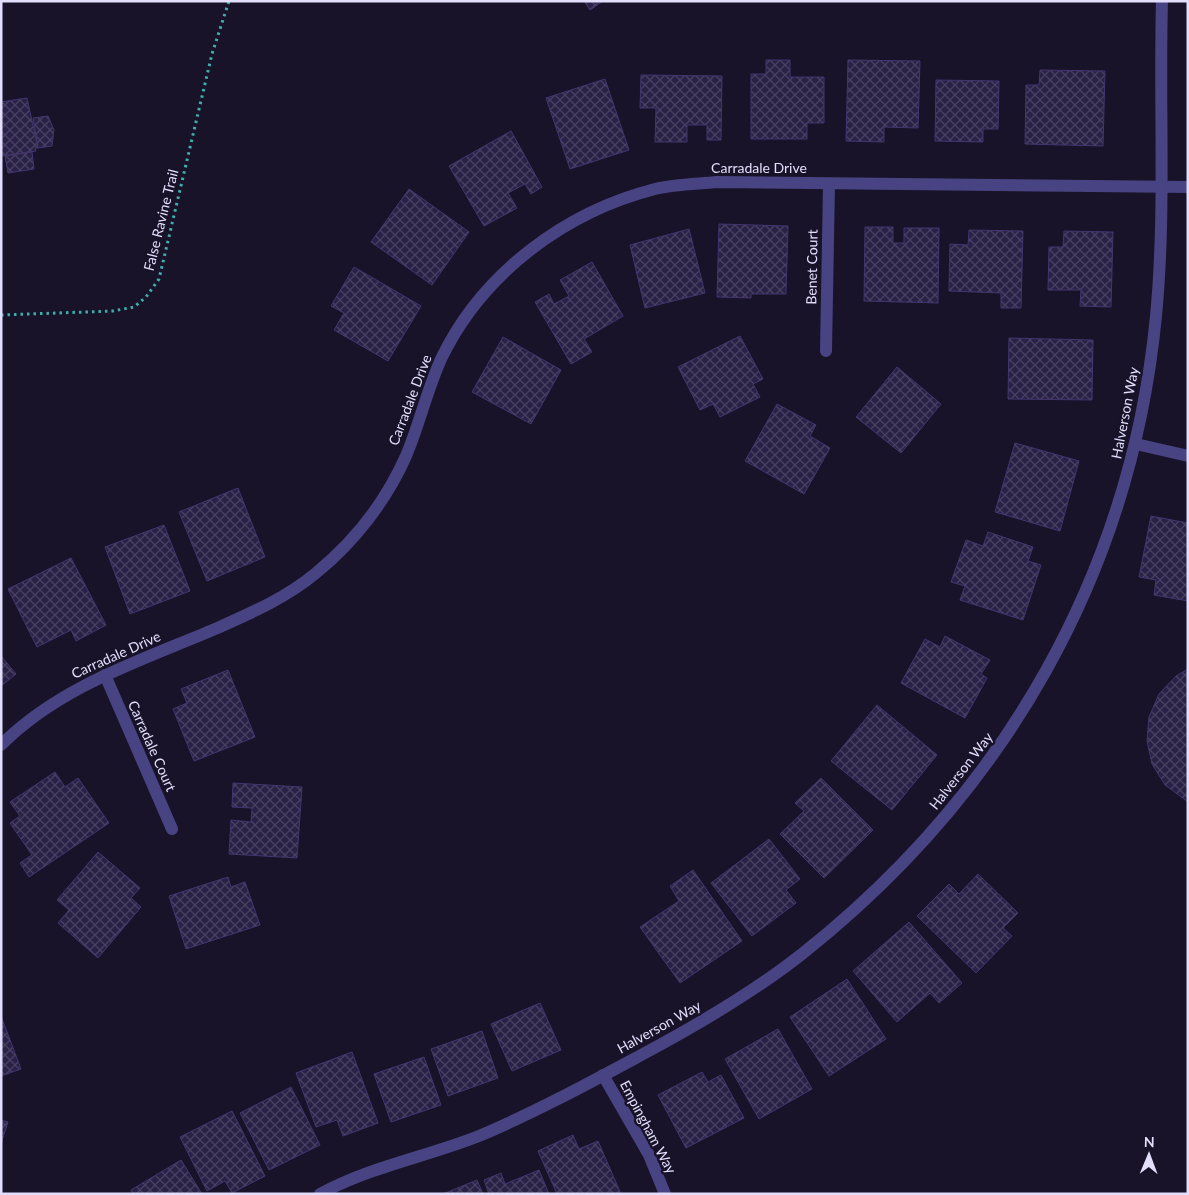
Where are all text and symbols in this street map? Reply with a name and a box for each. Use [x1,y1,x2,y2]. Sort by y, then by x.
street label: Carradale Drive [711,159,807,176]
street label: False Ravine Trail [140,167,181,272]
street label: Benet Court [802,229,821,305]
street label: Carradale Drive [384,352,435,448]
street label: Halverson Way [1107,365,1142,460]
street label: Carradale Drive [69,627,163,682]
street label: Carradale Court [125,698,180,794]
street label: Halverson Way [925,728,996,813]
street label: Halverson Way [614,996,704,1057]
street label: Empingham Way [617,1077,681,1177]
north arrow [1124,1130,1174,1180]
text: N [1144,1133,1155,1150]

